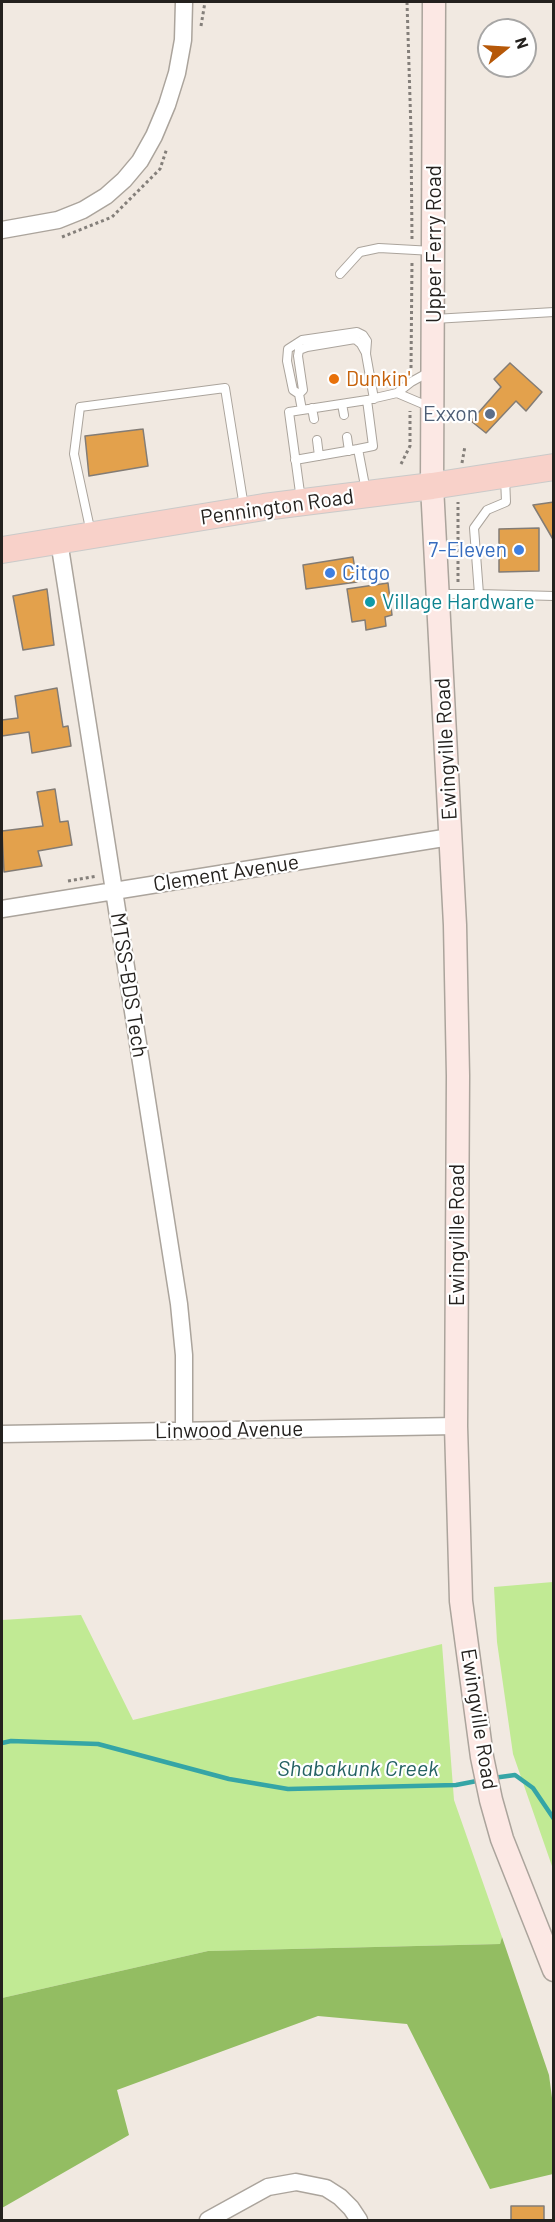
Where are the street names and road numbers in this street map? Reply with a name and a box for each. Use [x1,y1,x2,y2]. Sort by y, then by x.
street label: Upper Ferry Road [421,165,447,323]
street label: Pennington Road [199,484,355,530]
street label: Ewingville Road [430,677,462,821]
street label: Clement Avenue [151,849,301,897]
street label: MTSS-BDS Tech [105,911,153,1059]
street label: Ewingville Road [444,1164,470,1306]
street label: Linwood Avenue [155,1416,303,1444]
street label: Ewingville Road [455,1647,503,1791]

